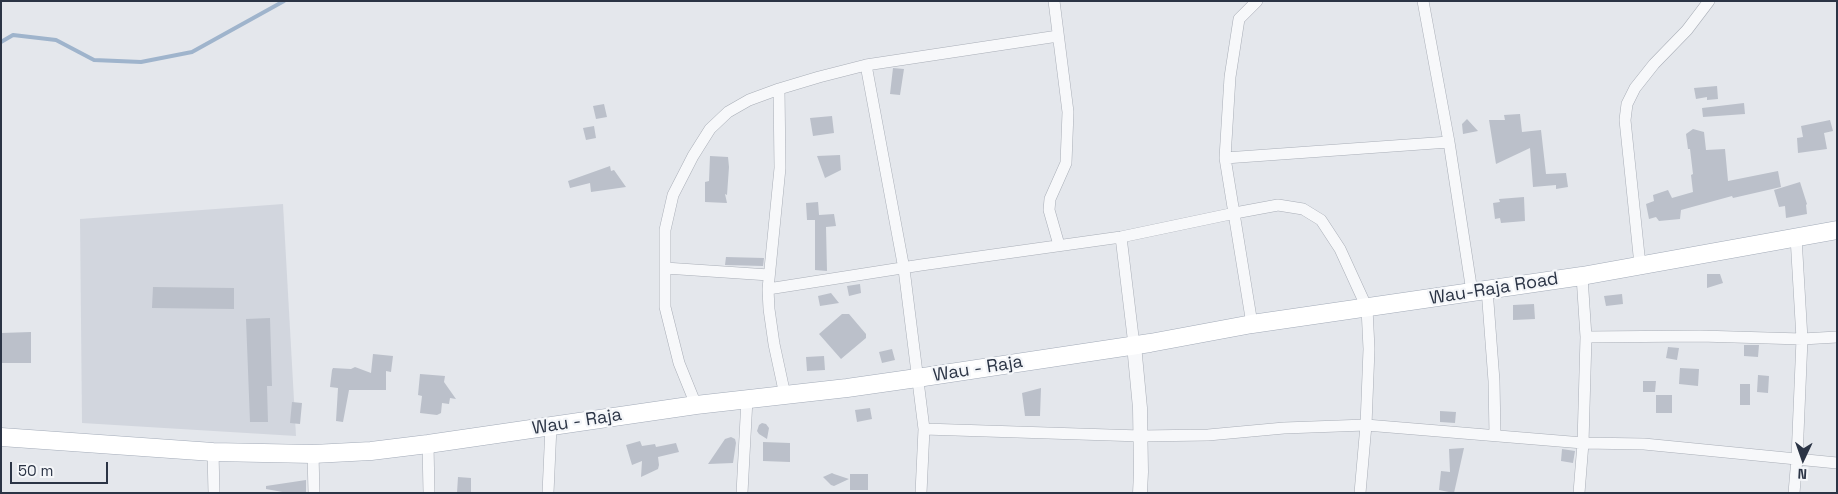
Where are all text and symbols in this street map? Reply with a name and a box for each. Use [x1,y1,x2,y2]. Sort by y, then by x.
street label: Wau-Raja Road [1428,268,1560,310]
street label: Wau - Raja [932,351,1024,387]
street label: Wau - Raja [531,404,623,440]
north arrow [1778,434,1828,484]
scale bar [12,452,110,484]
text: 50 m [18,461,53,480]
text: N [1797,465,1807,483]

